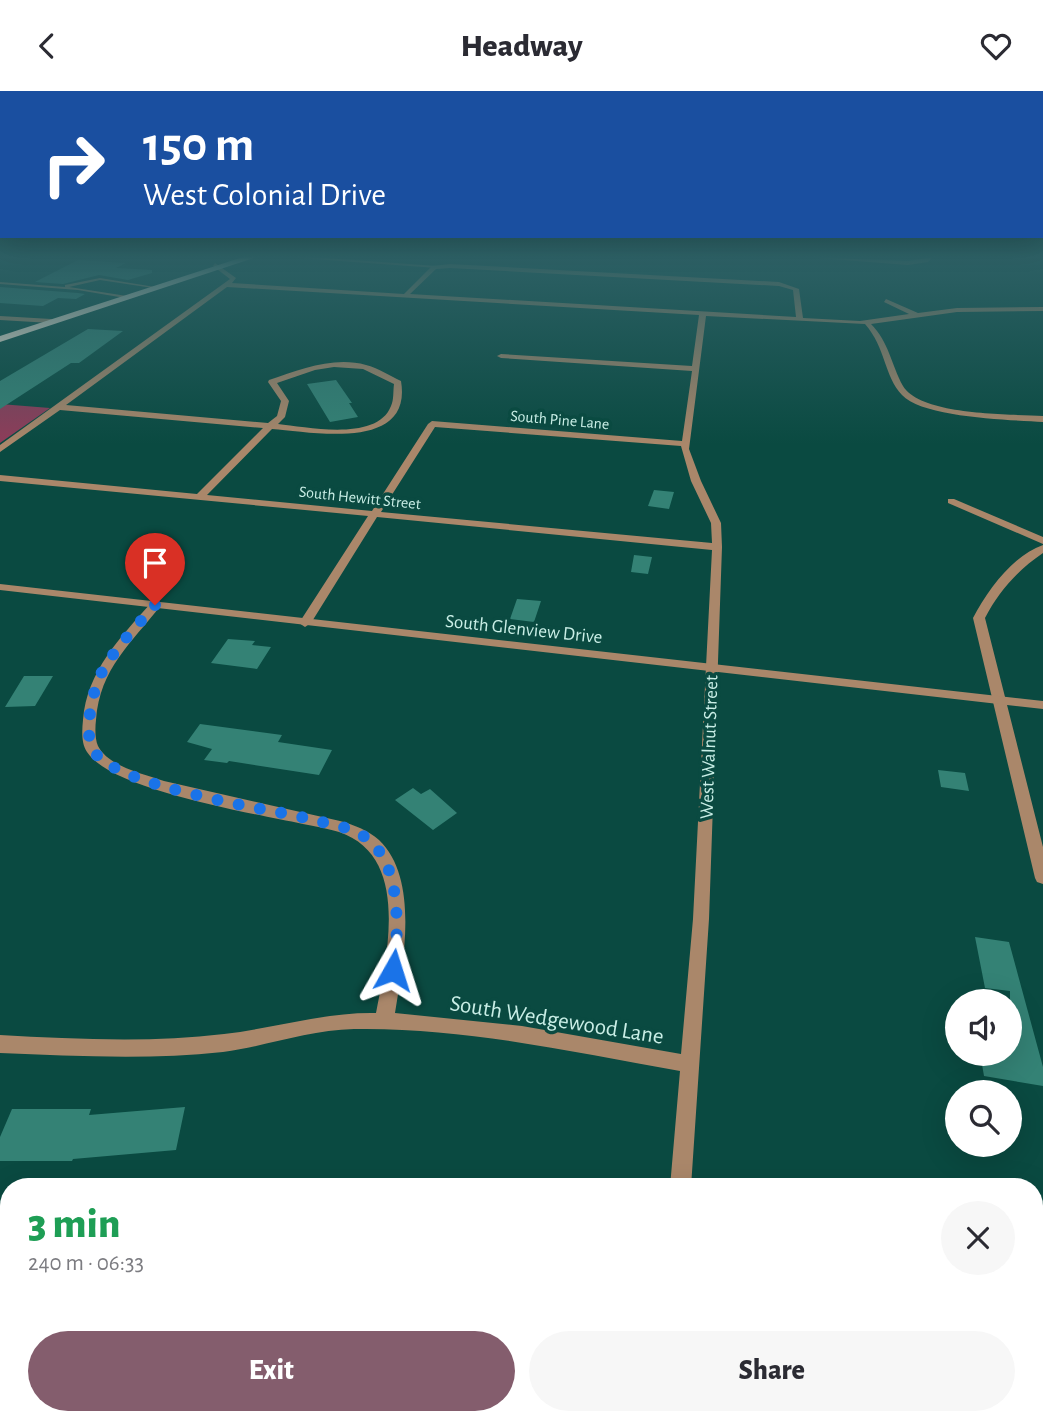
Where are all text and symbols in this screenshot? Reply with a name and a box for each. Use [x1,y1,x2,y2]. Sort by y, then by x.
icon: back [28,27,66,65]
icon: heart [977,27,1015,65]
text: Headway [460,30,583,62]
icon: right [28,119,119,210]
text: 150 m [143,121,254,170]
text: West Colonial Drive [143,179,386,211]
street label: South Pine Lane [510,408,610,432]
street label: South Hewitt Street [298,484,422,512]
pin [125,533,185,605]
icon: arrive [136,544,174,582]
street label: South Glenview Drive [444,612,603,647]
street label: West Walnut Street [697,675,722,819]
position arrow [356,933,430,1007]
map controls [945,989,1022,1157]
button: sound [945,989,1022,1066]
street label: South Wedgewood Lane [448,992,665,1049]
button: search [945,1080,1022,1157]
button: close [941,1201,1015,1275]
text: 3 min [28,1203,120,1245]
text: 240 m · 06:33 [28,1252,144,1275]
button: Exit [28,1331,515,1411]
button: Share [529,1331,1015,1411]

